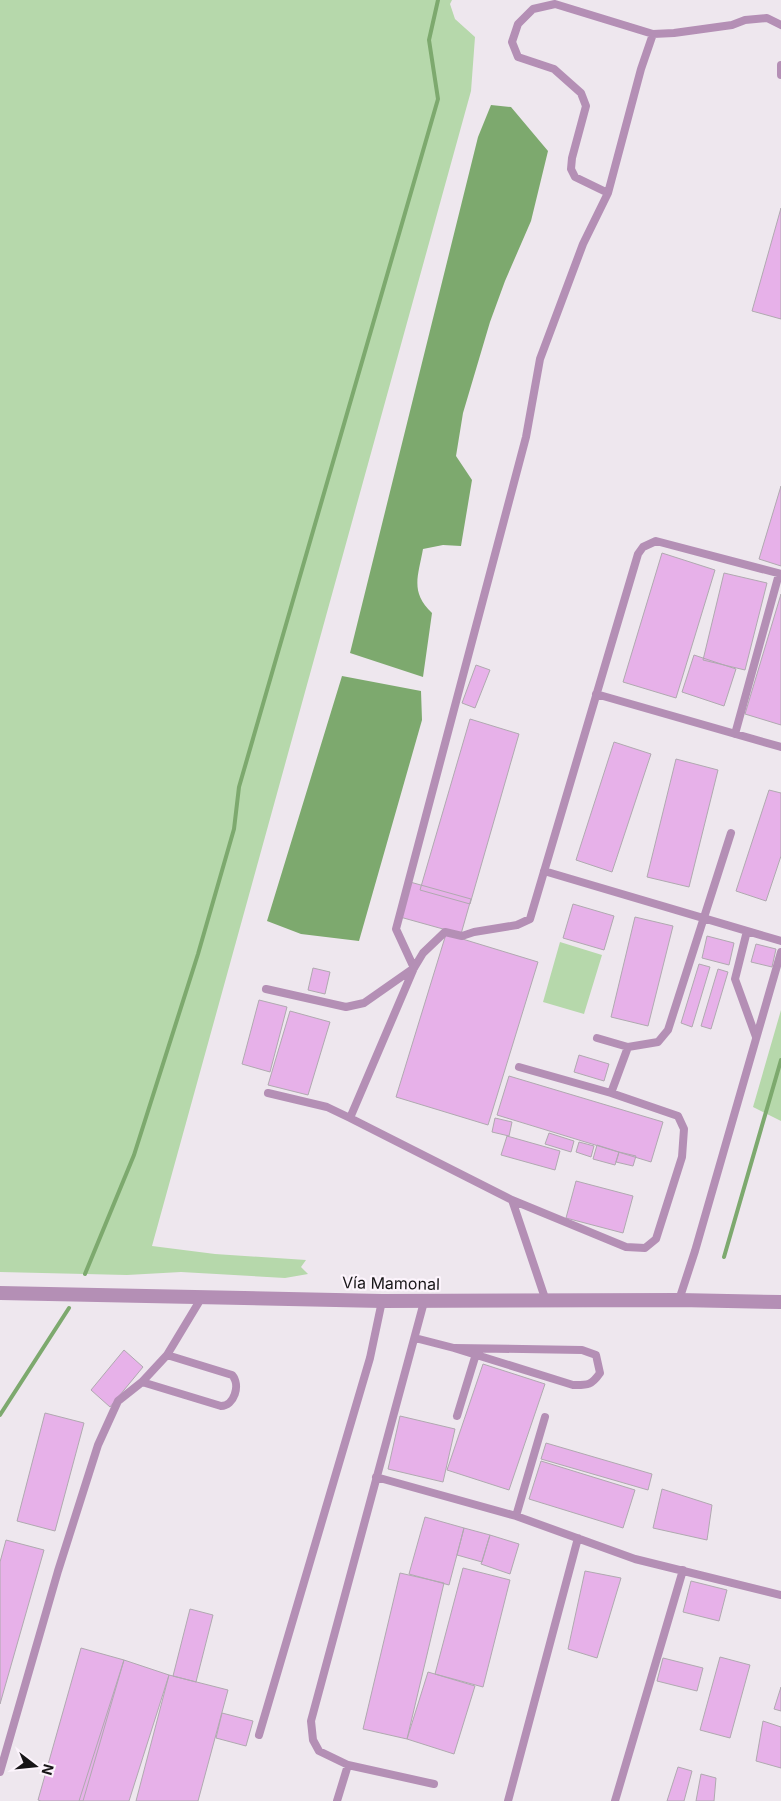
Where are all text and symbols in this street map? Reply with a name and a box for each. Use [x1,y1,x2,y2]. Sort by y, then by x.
street label: Vía Mamonal [342,1272,440,1294]
north arrow [10,1741,60,1791]
text: N [38,1762,58,1777]

